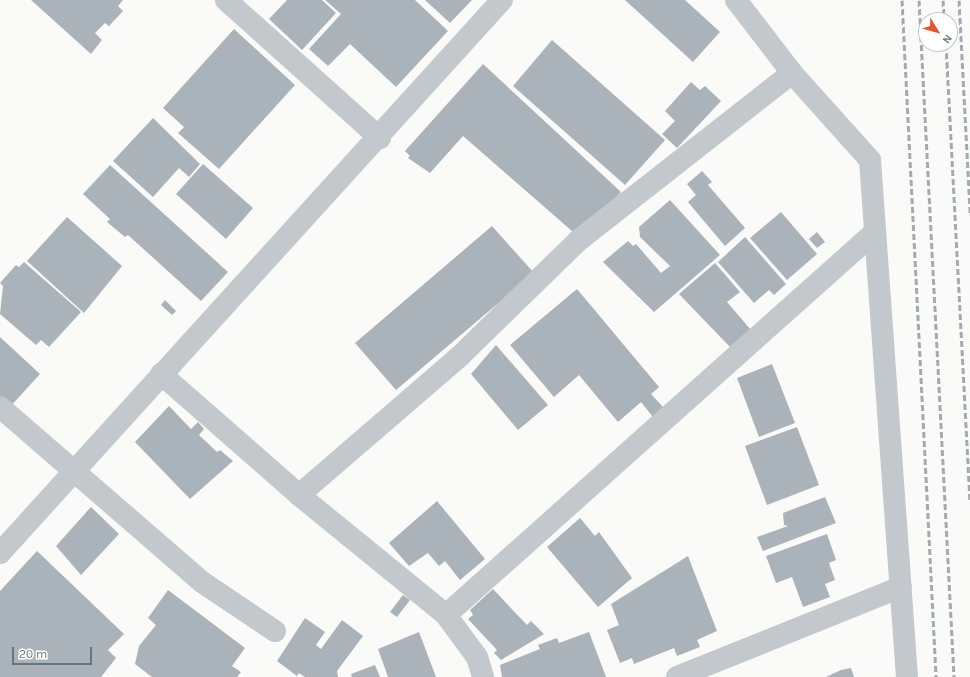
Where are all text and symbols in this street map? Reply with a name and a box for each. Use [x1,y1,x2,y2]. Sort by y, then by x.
north arrow [918,12,958,52]
text: N [940,32,955,46]
scale bar [14,639,94,665]
text: 20 m [19,647,47,661]

